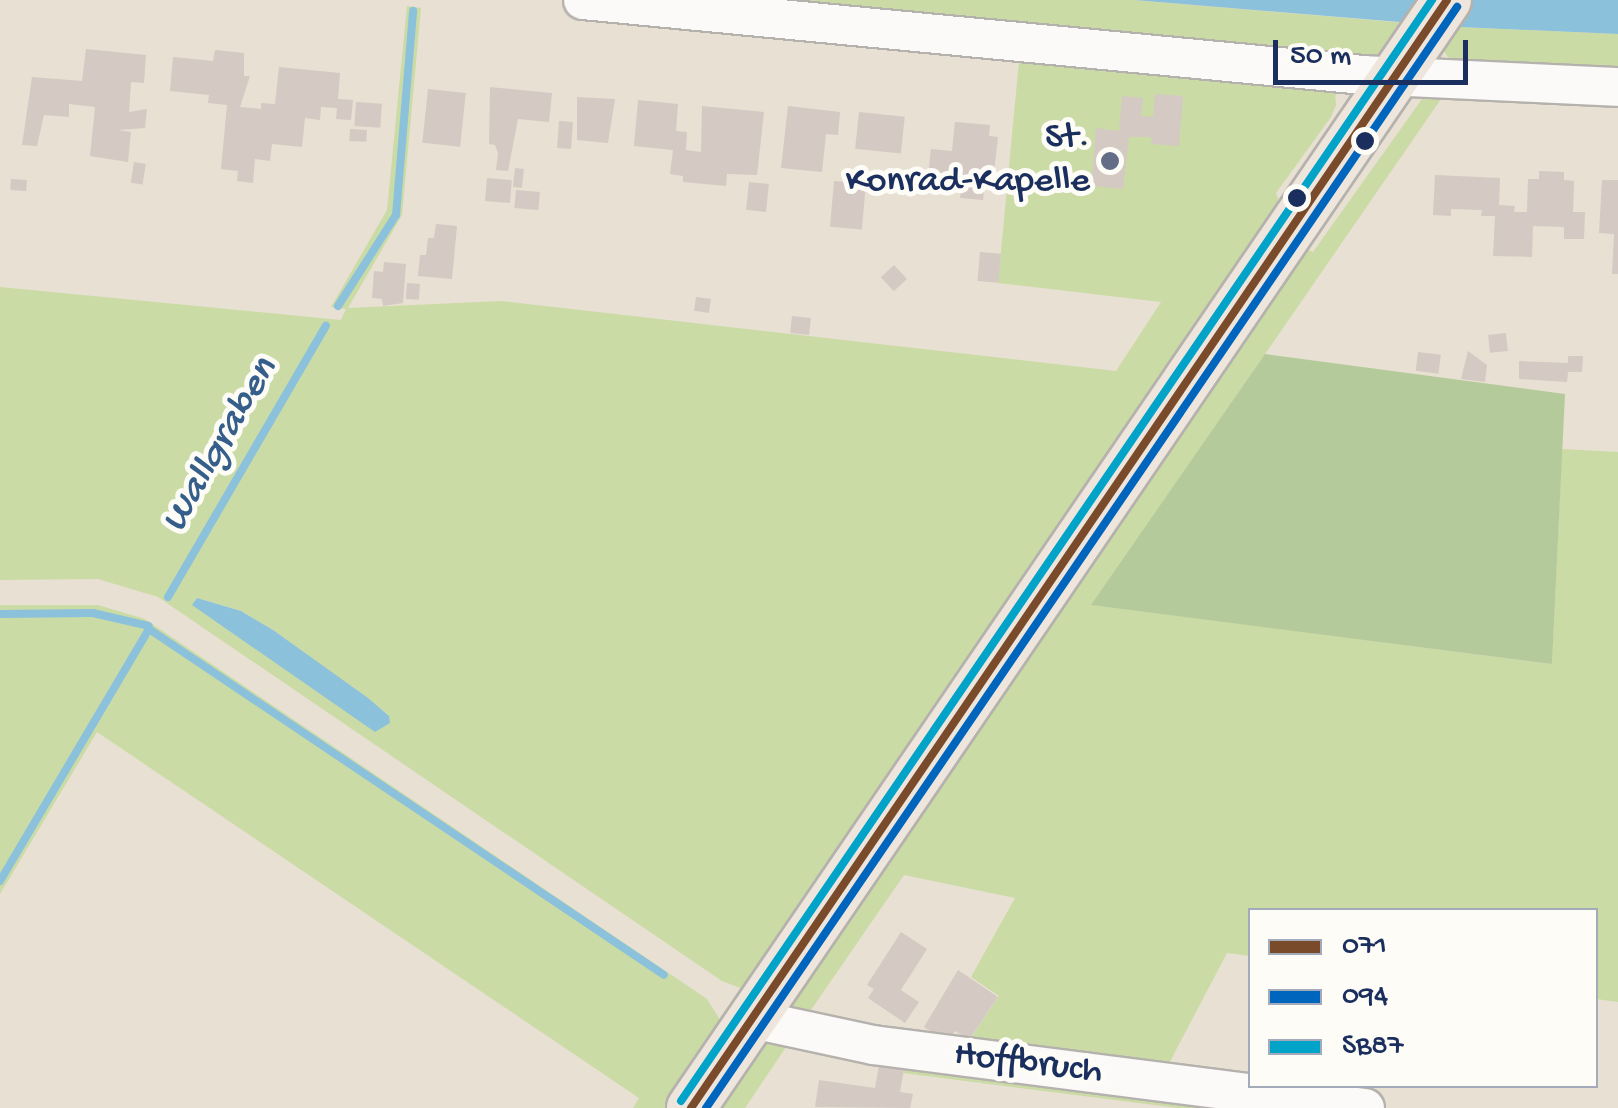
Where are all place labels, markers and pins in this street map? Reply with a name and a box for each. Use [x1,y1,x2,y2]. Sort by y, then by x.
place label: St. Konrad-Kapelle [846,116,1090,205]
unlabelled marker [1355,131,1375,151]
marker: St. Konrad-Kapelle [1099,150,1121,172]
unlabelled marker [1287,188,1307,208]

